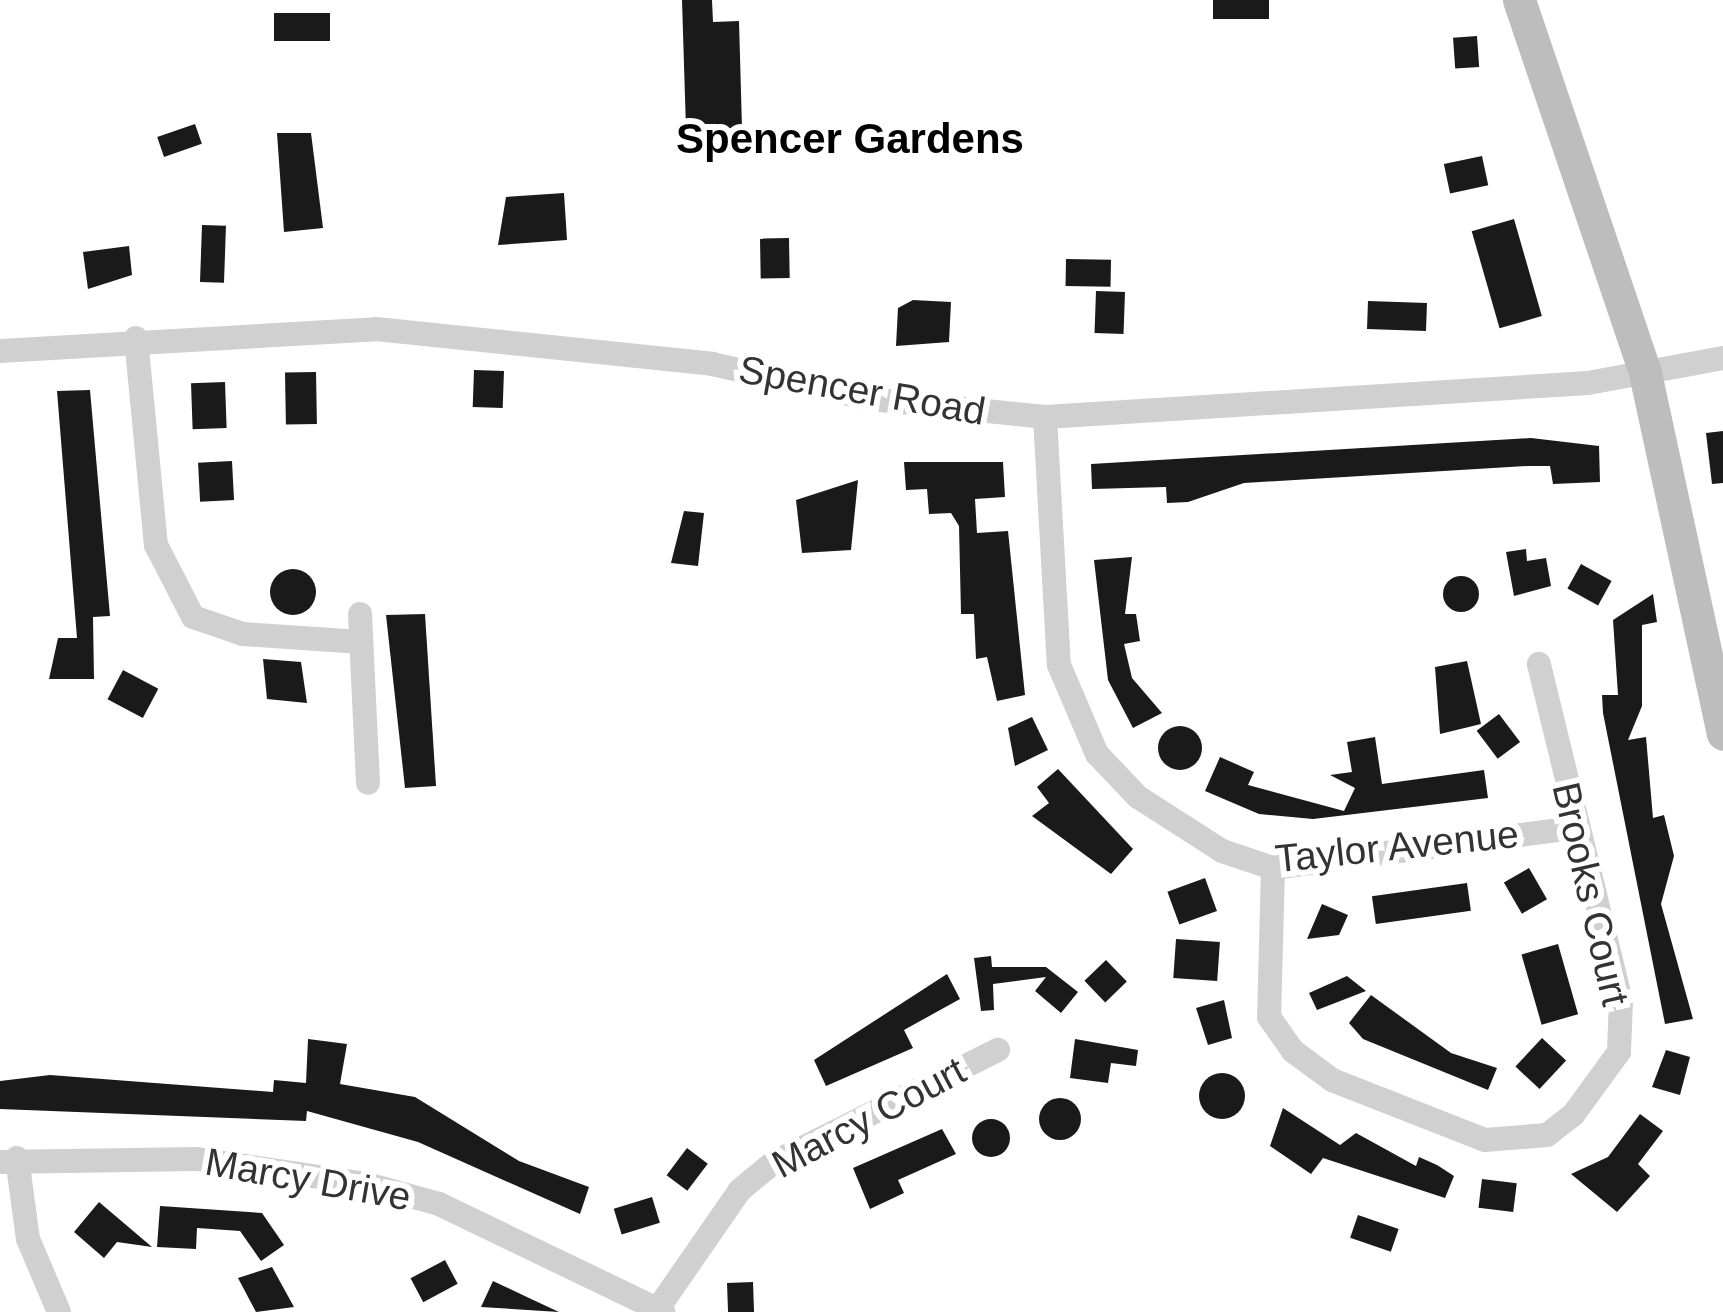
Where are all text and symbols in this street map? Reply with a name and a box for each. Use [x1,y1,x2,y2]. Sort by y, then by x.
district label: Spencer Gardens [676,114,1024,164]
street label: Spencer Road [735,346,989,436]
street label: Brooks Court [1542,778,1638,1010]
street label: Taylor Avenue [1272,811,1522,883]
street label: Marcy Court [764,1047,974,1189]
street label: Marcy Drive [202,1139,414,1221]

